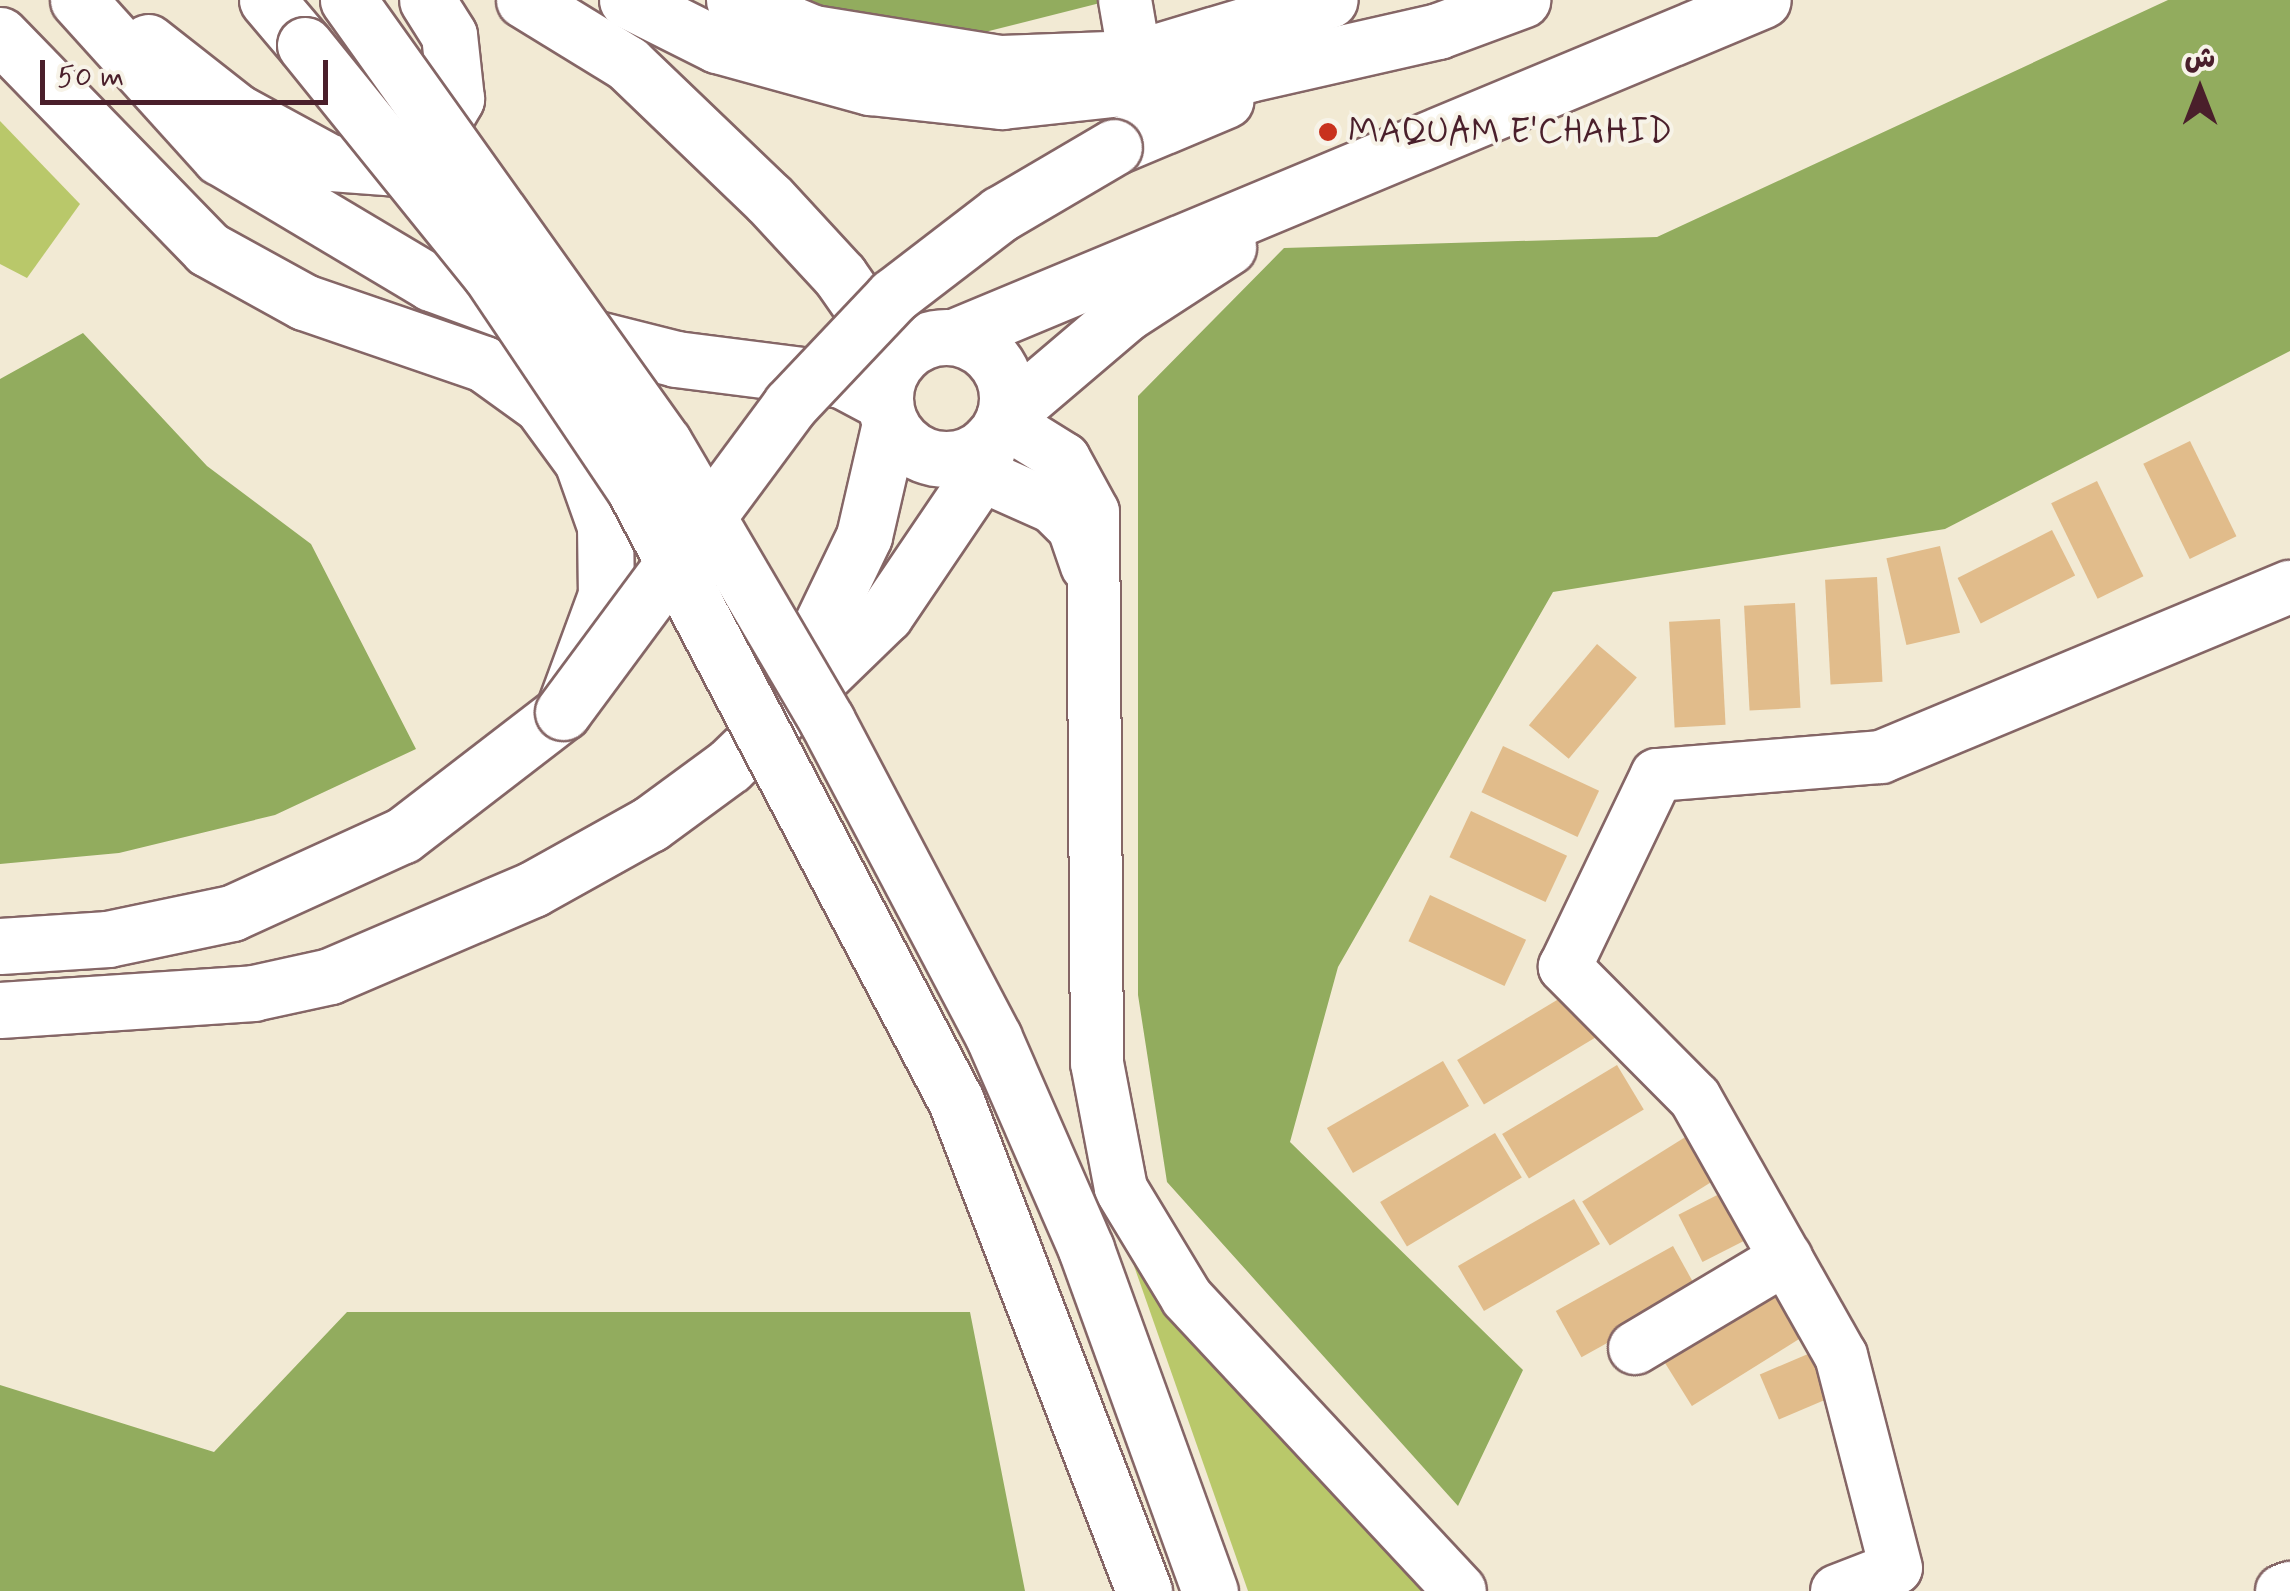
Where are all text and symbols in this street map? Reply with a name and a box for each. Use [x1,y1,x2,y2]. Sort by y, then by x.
scale bar [45,40,332,102]
north arrow [2150,40,2250,140]
text: ش [2185,41,2215,78]
text: 50 m [57,58,124,97]
place label: MAQUAM E'CHAHID [1348,111,1672,153]
marker: MAQUAM E'CHAHID [1317,121,1339,143]

